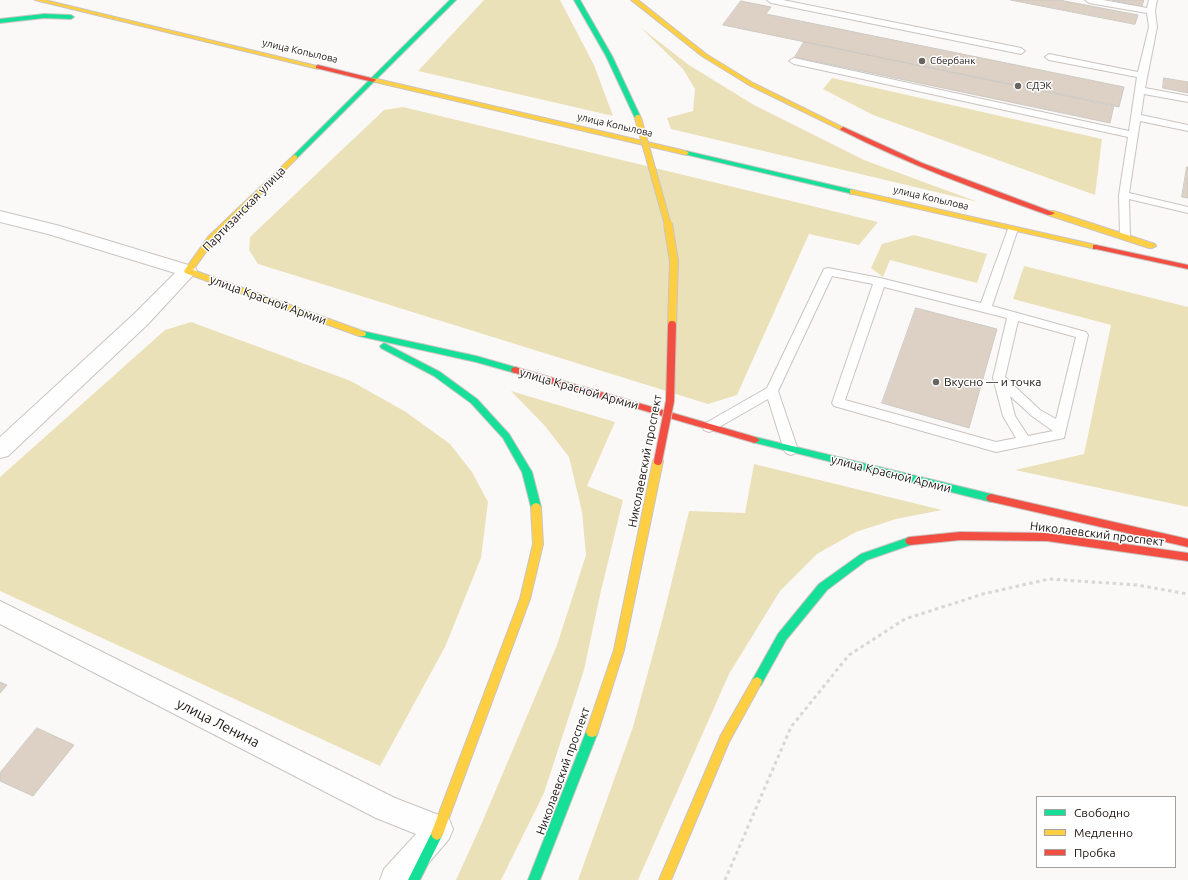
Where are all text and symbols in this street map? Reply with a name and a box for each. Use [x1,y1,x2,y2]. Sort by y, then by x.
street label: улица Копылова [261,36,339,66]
place label: Сбербанк [930,55,975,67]
marker: Сбербанк [917,56,927,66]
place label: СДЭК [1026,80,1052,92]
marker: СДЭК [1013,81,1023,91]
street label: улица Копылова [576,110,654,140]
street label: Партизанская улица [200,163,288,255]
street label: улица Копылова [892,183,970,213]
street label: улица Красной Армии [208,272,328,328]
street label: улица Красной Армии [518,365,640,413]
place label: Вкусно — и точка [944,375,1041,389]
marker: Вкусно — и точка [931,377,941,387]
street label: Николаевский проспект [625,393,665,529]
street label: улица Красной Армии [829,452,953,496]
street label: Николаевский проспект [1029,519,1165,549]
street label: улица Ленина [174,695,262,751]
street label: Николаевский проспект [533,705,593,837]
legend [1036,796,1176,868]
text: Свободно [1074,806,1130,819]
text: Медленно [1074,826,1133,839]
text: Пробка [1074,846,1116,859]

